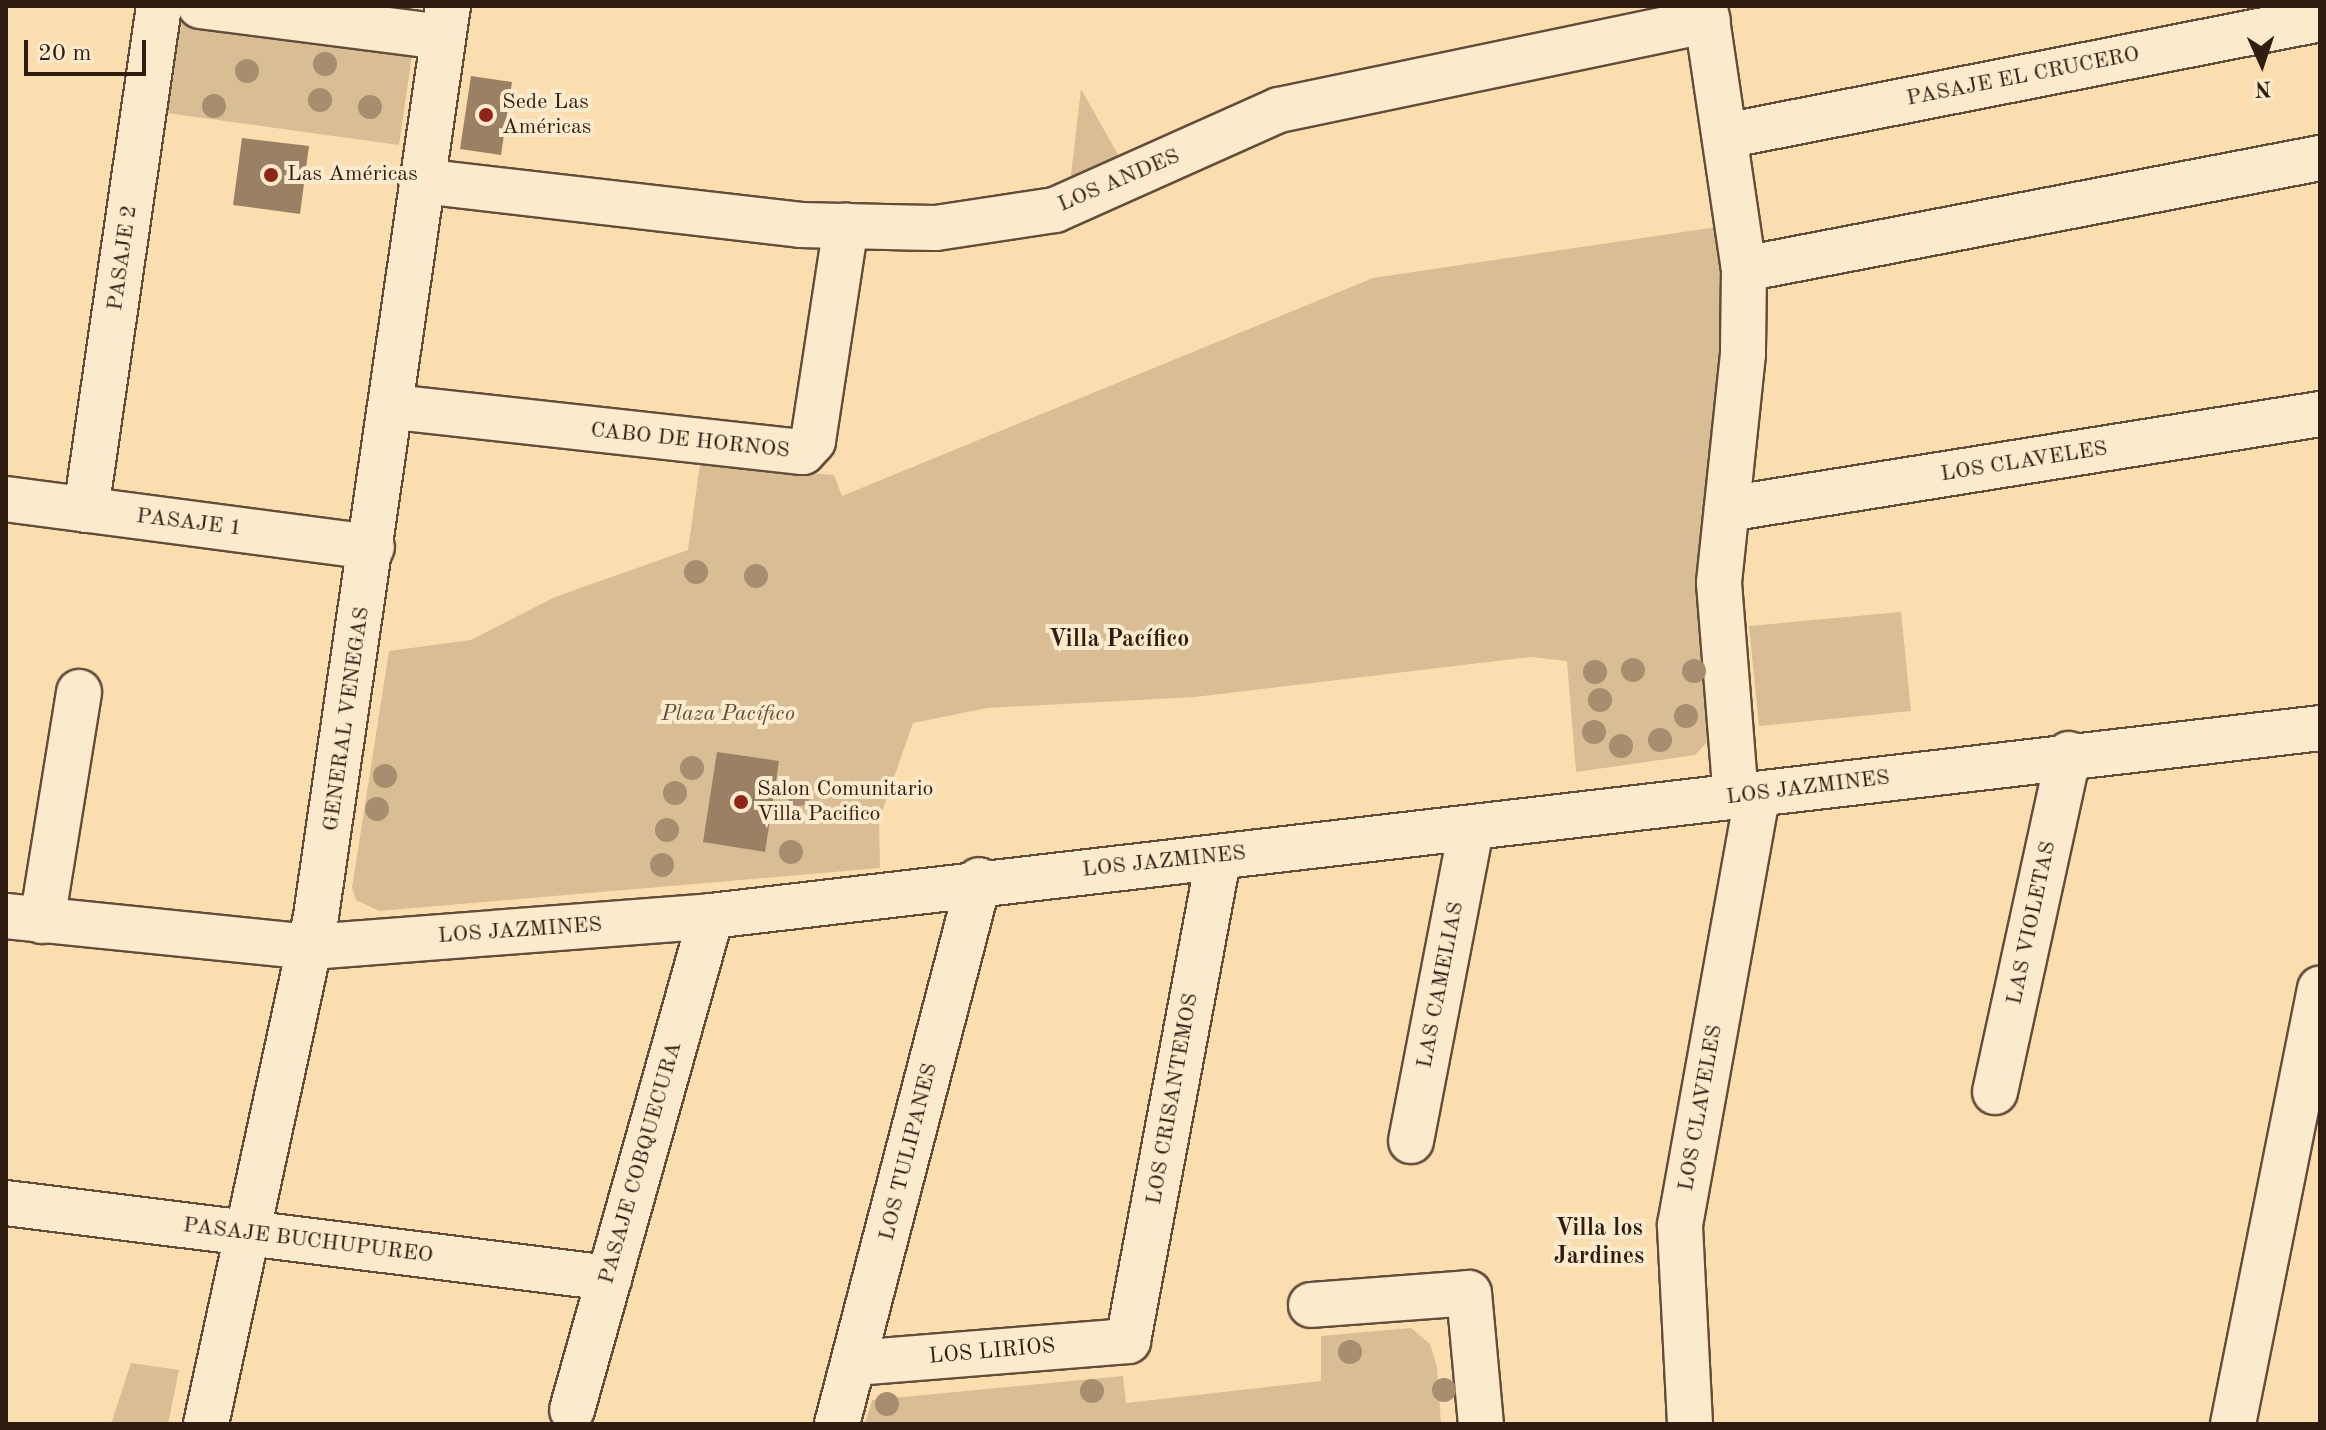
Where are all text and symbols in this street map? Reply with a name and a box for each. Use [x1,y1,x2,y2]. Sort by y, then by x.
scale bar [28,24,150,74]
north arrow [2222,24,2302,104]
street label: PASAJE EL CRUCERO [1904,41,2142,113]
text: 20 m [38,42,92,66]
text: N [2254,77,2272,99]
place label: Sede Las Américas [502,89,591,140]
marker: Sede Las Américas [477,106,495,124]
street label: LOS ANDES [1054,144,1184,218]
place label: Las Américas [287,162,418,188]
marker: Las Américas [262,166,280,184]
street label: PASAJE 2 [103,204,143,312]
street label: CABO DE HORNOS [589,417,791,465]
street label: LOS CLAVELES [1939,436,2109,488]
street label: PASAJE 1 [135,503,243,543]
street label: GENERAL VENEGAS [318,605,376,833]
district label: Villa Pacífico [1049,627,1189,655]
park label: Plaza Pacífico [661,702,795,728]
street label: LOS JAZMINES [1725,765,1891,811]
place label: Salon Comunitario Villa Pacifico [757,776,934,828]
marker: Salon Comunitario Villa Pacifico [732,793,750,811]
street label: LAS VIOLETAS [2002,839,2062,1007]
street label: LOS JAZMINES [1081,840,1247,884]
street label: LAS CAMELIAS [1412,899,1470,1071]
street label: LOS JAZMINES [437,912,603,950]
street label: LOS CRISANTEMOS [1141,991,1205,1207]
street label: LOS CLAVELES [1673,1023,1729,1193]
street label: PASAJE COBQUECURA [594,1039,688,1287]
street label: LOS TULIPANES [874,1060,944,1244]
street label: PASAJE BUCHUPUREO [181,1213,435,1269]
district label: Villa los Jardines [1554,1216,1644,1272]
street label: LOS LIRIOS [928,1333,1056,1371]

